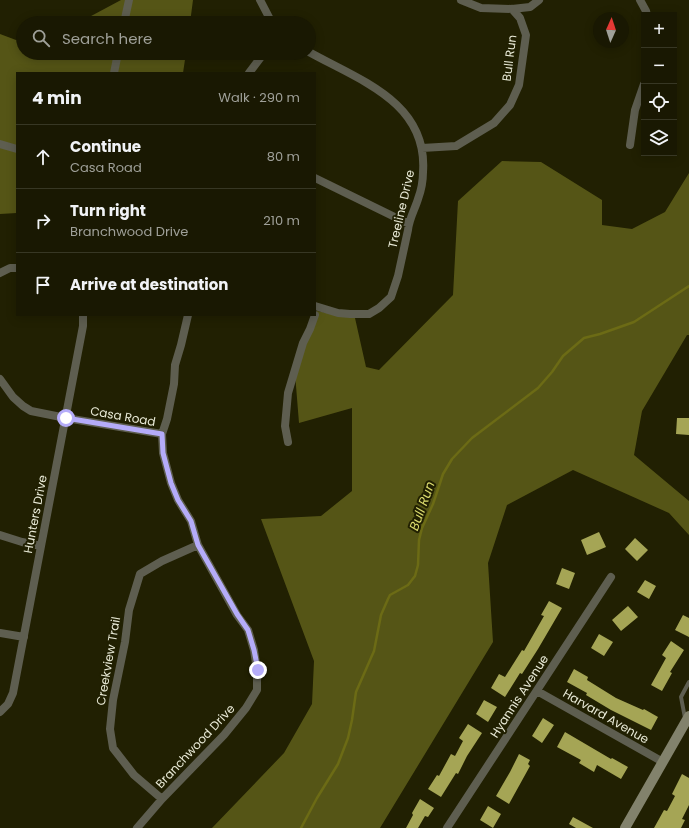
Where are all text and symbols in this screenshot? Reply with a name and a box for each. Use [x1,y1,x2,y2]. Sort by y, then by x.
north arrow [593,12,629,48]
map controls [641,12,677,156]
button: + [641,12,677,48]
search box [16,16,316,60]
icon: search [30,27,52,49]
text: Search here [62,28,152,49]
street label: Bull Run [498,34,520,82]
button: − [641,48,677,84]
button: locate [641,84,677,120]
text: 4 min [32,86,82,110]
text: Walk · 290 m [218,88,300,107]
button: layers [641,120,677,156]
text: Continue [70,136,141,157]
icon: ahead [32,146,54,168]
text: 80 m [267,147,300,166]
text: Casa Road [70,158,142,177]
street label: Treeline Drive [384,168,418,250]
text: Turn right [70,200,146,221]
icon: right [32,210,54,232]
text: 210 m [263,211,300,230]
text: Branchwood Drive [70,222,188,241]
icon: arrive [32,274,54,296]
text: Arrive at destination [70,274,228,295]
street label: Casa Road [89,402,157,430]
route start [57,409,75,427]
street label: Hunters Drive [19,473,51,555]
water label: Bull Run [404,479,440,533]
street label: Creekview Trail [92,615,124,707]
street label: Hyannis Avenue [486,651,552,741]
route end [249,661,267,679]
street label: Harvard Avenue [560,684,652,748]
street label: Branchwood Drive [152,700,238,792]

